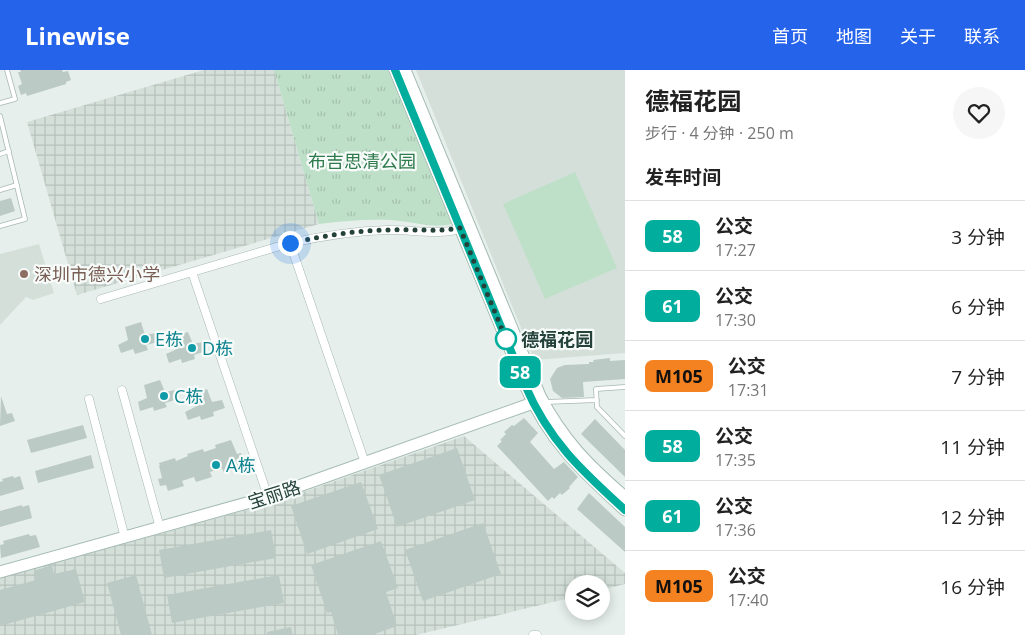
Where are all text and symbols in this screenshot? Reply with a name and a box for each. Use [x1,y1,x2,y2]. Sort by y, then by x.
text: Linewise [25,19,130,52]
text: 首页 [772,24,808,48]
text: 地图 [836,24,872,48]
text: 关于 [900,24,936,48]
text: 联系 [964,24,1000,48]
text: 德福花园 [645,84,741,117]
button: heart [953,87,1005,139]
text: 步行 · 4 分钟 · 250 m [645,122,794,144]
park label: 布吉思清公园 [308,149,416,173]
text: 发车时间 [645,164,721,190]
text: 公交 [715,213,753,239]
text: 58 [662,224,683,248]
text: 3 分钟 [951,224,1005,250]
your location [278,231,303,256]
text: 17:27 [715,239,756,261]
place label: 深圳市德兴小学 [34,262,160,286]
marker: 深圳市德兴小学 [18,268,30,280]
text: 公交 [715,283,753,309]
text: 61 [662,294,683,318]
text: 6 分钟 [951,294,1005,320]
text: 17:30 [715,309,756,331]
place label: E栋 [155,327,183,351]
place label: 德福花园 [521,327,593,351]
marker: 德福花园 [495,328,517,350]
marker: E栋 [139,333,151,345]
place label: D栋 [202,336,233,360]
marker: D栋 [186,342,198,354]
text: 公交 [728,353,766,379]
line badge: 58 [498,356,542,388]
text: 58 [510,360,530,384]
text: M105 [655,364,703,388]
text: 7 分钟 [951,364,1005,390]
text: 17:31 [728,379,769,401]
place label: C栋 [174,384,203,408]
marker: C栋 [158,390,170,402]
text: 公交 [715,423,753,449]
text: 58 [662,434,683,458]
text: 11 分钟 [940,434,1005,460]
text: 17:35 [715,449,756,471]
place label: A栋 [226,453,255,477]
marker: A栋 [210,459,222,471]
street label: 宝丽路 [245,474,303,514]
text: 公交 [715,493,753,519]
text: 61 [662,504,683,528]
text: 12 分钟 [940,504,1005,530]
text: 17:36 [715,519,756,541]
text: 公交 [728,563,766,589]
text: M105 [655,574,703,598]
text: 16 分钟 [940,574,1005,600]
map controls [565,575,610,620]
button: layers [565,575,610,620]
text: 17:40 [728,589,769,611]

